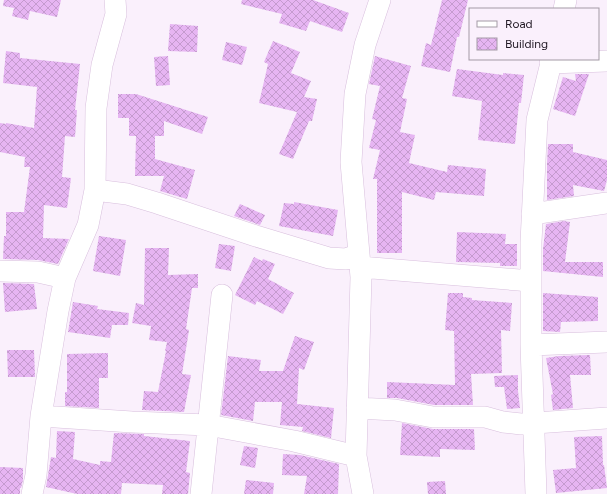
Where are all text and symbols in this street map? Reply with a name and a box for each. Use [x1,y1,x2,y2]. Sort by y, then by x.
legend [469,8,599,60]
text: Road [505,17,533,31]
text: Building [505,37,548,51]

